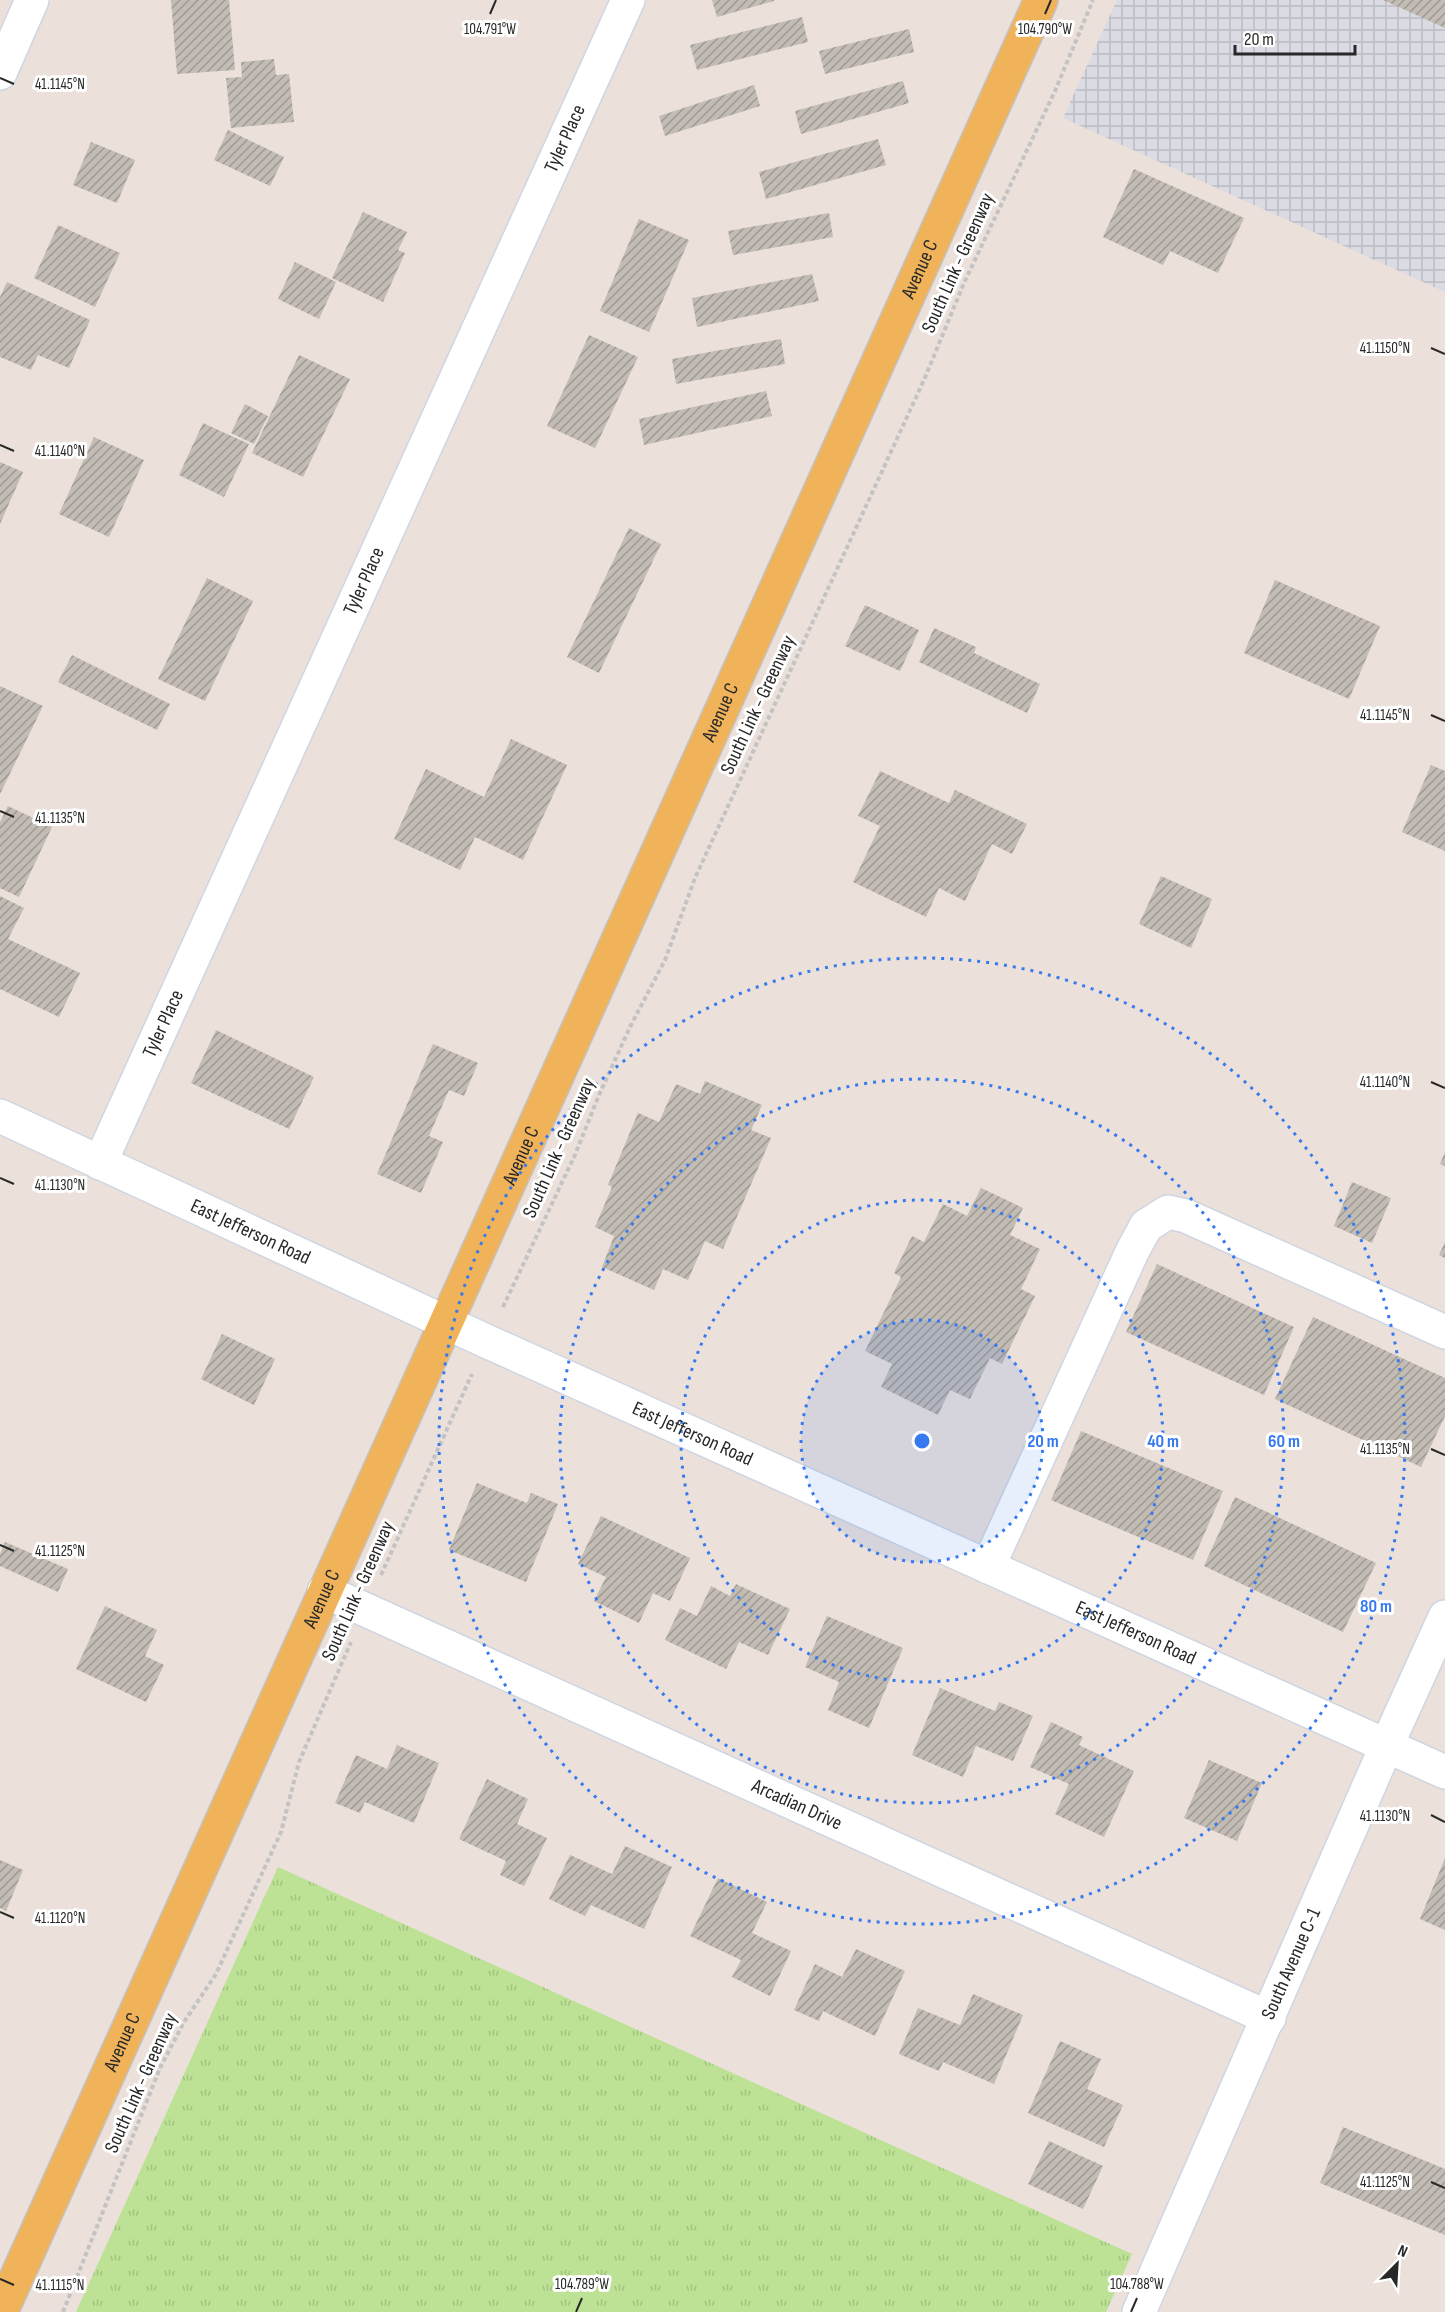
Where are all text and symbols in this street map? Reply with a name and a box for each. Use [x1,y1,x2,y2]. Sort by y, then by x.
scale bar [1235,18,1355,56]
text: 104.791°W [464,20,516,39]
text: 104.790°W [1018,20,1072,39]
text: 20 m [1244,29,1274,50]
text: 41.1145°N [35,75,85,94]
street label: Tyler Place [539,101,591,176]
street label: South Link - Greenway [916,189,1000,337]
street label: Avenue C [896,236,944,303]
text: 41.1150°N [1360,339,1410,358]
text: 41.1140°N [35,442,85,461]
street label: Tyler Place [338,544,390,619]
street label: South Link - Greenway [715,632,801,778]
street label: Avenue C [697,679,744,746]
text: 41.1145°N [1360,706,1410,725]
text: 41.1135°N [35,809,85,828]
street label: Tyler Place [138,986,189,1061]
text: 41.1140°N [1360,1073,1410,1092]
street label: South Link - Greenway [517,1074,601,1222]
street label: Avenue C [497,1122,545,1190]
text: 41.1130°N [35,1176,85,1195]
street label: East Jefferson Road [187,1194,314,1270]
street label: East Jefferson Road [629,1396,756,1471]
centre of rings [912,1431,932,1451]
text: 20 m [1027,1431,1059,1452]
text: 40 m [1147,1431,1179,1452]
text: 60 m [1268,1431,1300,1452]
text: 41.1135°N [1360,1440,1410,1459]
street label: South Link - Greenway [316,1517,400,1665]
text: 41.1125°N [35,1542,85,1561]
street label: Avenue C [298,1566,345,1633]
street label: East Jefferson Road [1072,1596,1200,1671]
text: 80 m [1360,1596,1392,1617]
street label: Arcadian Drive [747,1774,846,1835]
text: 41.1130°N [1360,1807,1410,1826]
street label: South Avenue C-1 [1256,1904,1326,2023]
text: 41.1120°N [35,1909,85,1928]
street label: Avenue C [98,2009,146,2076]
street label: South Link - Greenway [99,2009,183,2157]
text: 41.1125°N [1360,2173,1410,2192]
north arrow [1367,2234,1427,2294]
text: N [1395,2241,1410,2262]
text: 104.789°W [555,2275,609,2294]
text: 104.788°W [1110,2275,1164,2294]
text: 41.1115°N [36,2276,84,2295]

